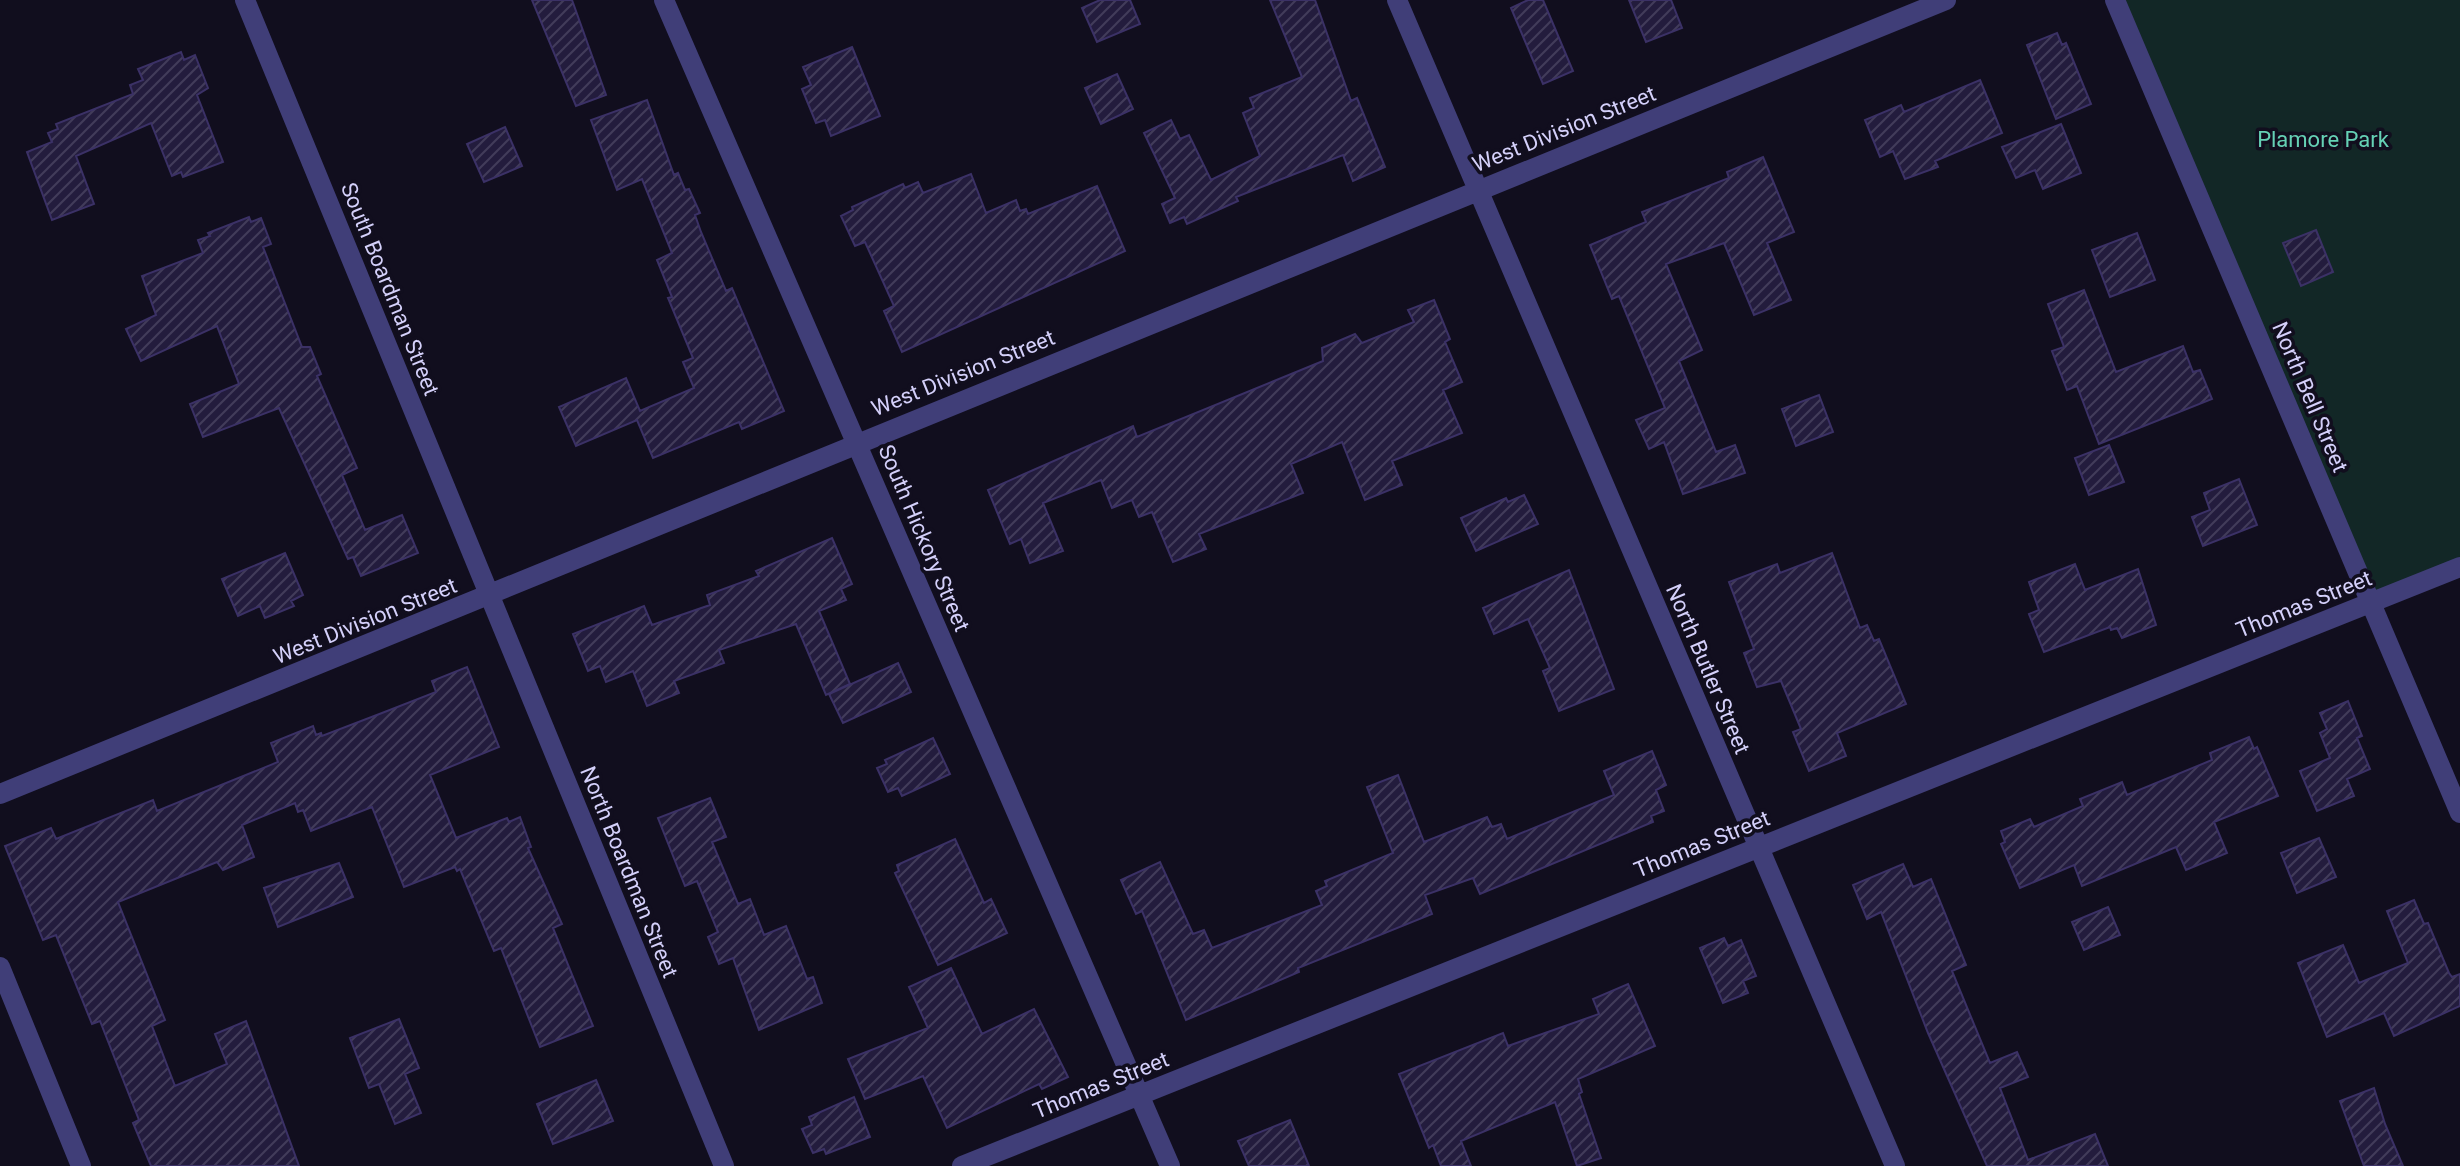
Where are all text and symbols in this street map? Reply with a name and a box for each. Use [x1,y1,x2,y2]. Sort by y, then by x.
street label: West Division Street [1469,81,1659,177]
park label: Plamore Park [2257,127,2390,152]
street label: South Boardman Street [336,179,444,399]
street label: North Bell Street [2267,318,2353,476]
street label: West Division Street [868,325,1058,421]
street label: South Hickory Street [873,441,975,635]
street label: Thomas Street [2233,565,2375,643]
street label: West Division Street [270,573,460,669]
street label: North Butler Street [1661,580,1755,758]
street label: North Boardman Street [575,763,683,981]
street label: Thomas Street [1631,805,1773,883]
street label: Thomas Street [1030,1046,1172,1124]

